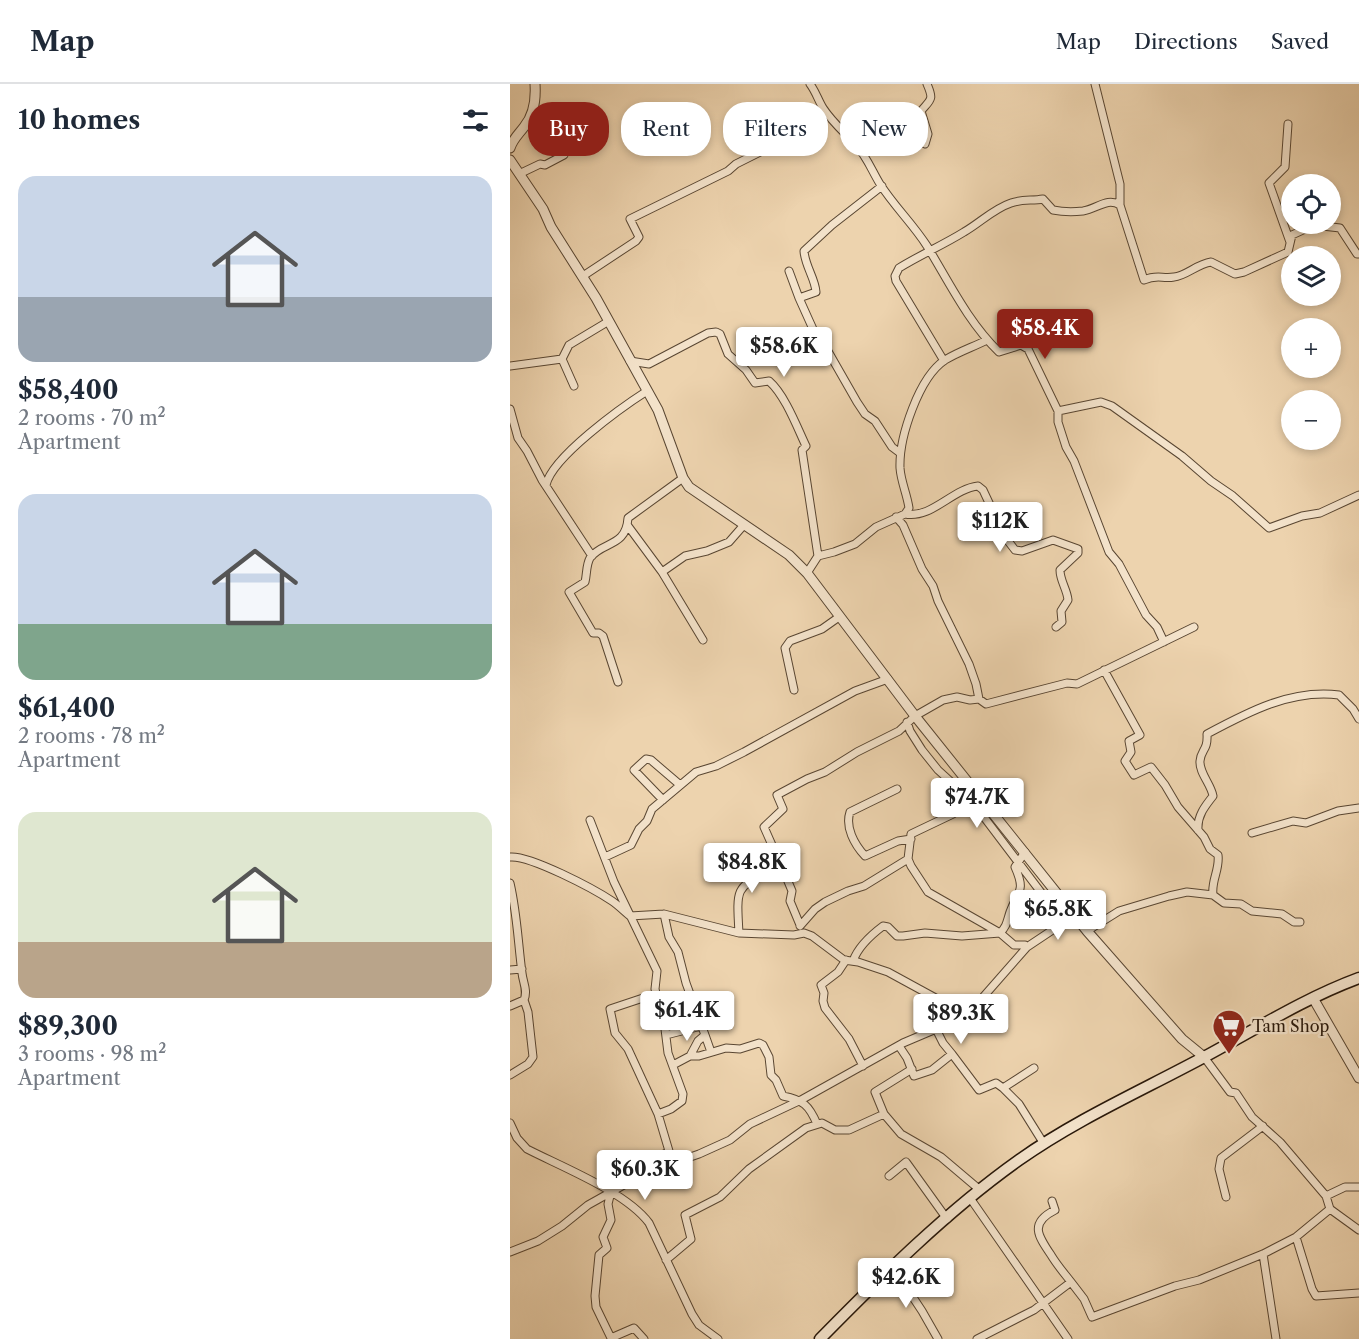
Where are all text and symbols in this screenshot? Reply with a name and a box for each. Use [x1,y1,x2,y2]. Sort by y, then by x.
text: Map [30,24,94,58]
text: Map [1056,29,1101,54]
text: Directions [1134,29,1238,54]
text: Saved [1271,29,1329,54]
chip: Buy [528,102,609,156]
chip: Rent [621,102,711,156]
chip: Filters [723,102,828,156]
chip: New [840,102,928,156]
text: 10 homes [18,104,140,136]
icon: filters [459,104,492,137]
map controls [1281,174,1341,450]
button: locate [1281,174,1341,234]
icon: home [201,215,309,323]
button: layers [1281,246,1341,306]
pin: $58.4K [996,309,1094,360]
text: $58.4K [1011,316,1079,340]
button: + [1281,318,1341,378]
pin: $58.6K [735,327,833,378]
text: $58.6K [750,334,818,358]
text: $58,400 [18,374,119,406]
button: − [1281,390,1341,450]
text: 2 rooms · 70 m² [18,406,166,430]
text: Apartment [18,430,121,454]
pin: $112K [958,502,1042,553]
text: $112K [972,509,1028,533]
icon: home [201,533,309,641]
text: $61,400 [18,692,115,724]
text: 2 rooms · 78 m² [18,724,165,748]
text: Apartment [18,748,121,772]
pin: $74.7K [928,778,1026,829]
text: $74.7K [945,785,1009,809]
pin: $84.8K [703,843,801,894]
text: $84.8K [717,850,787,874]
icon: home [201,851,309,959]
pin: $65.8K [1009,890,1107,941]
text: $65.8K [1024,897,1092,921]
pin: $61.4K [638,991,736,1042]
pin: $89.3K [912,994,1010,1045]
text: $61.4K [654,998,720,1022]
text: $89.3K [927,1001,995,1025]
supermarket icon: Tam Shop [1211,1008,1247,1055]
text: $89,300 [18,1010,118,1042]
place label: Tam Shop [1252,1016,1329,1036]
text: 3 rooms · 98 m² [18,1042,166,1066]
text: Apartment [18,1066,121,1090]
pin: $60.3K [596,1150,694,1201]
text: $60.3K [611,1157,679,1181]
pin: $42.6K [857,1258,955,1309]
text: $42.6K [872,1265,940,1289]

